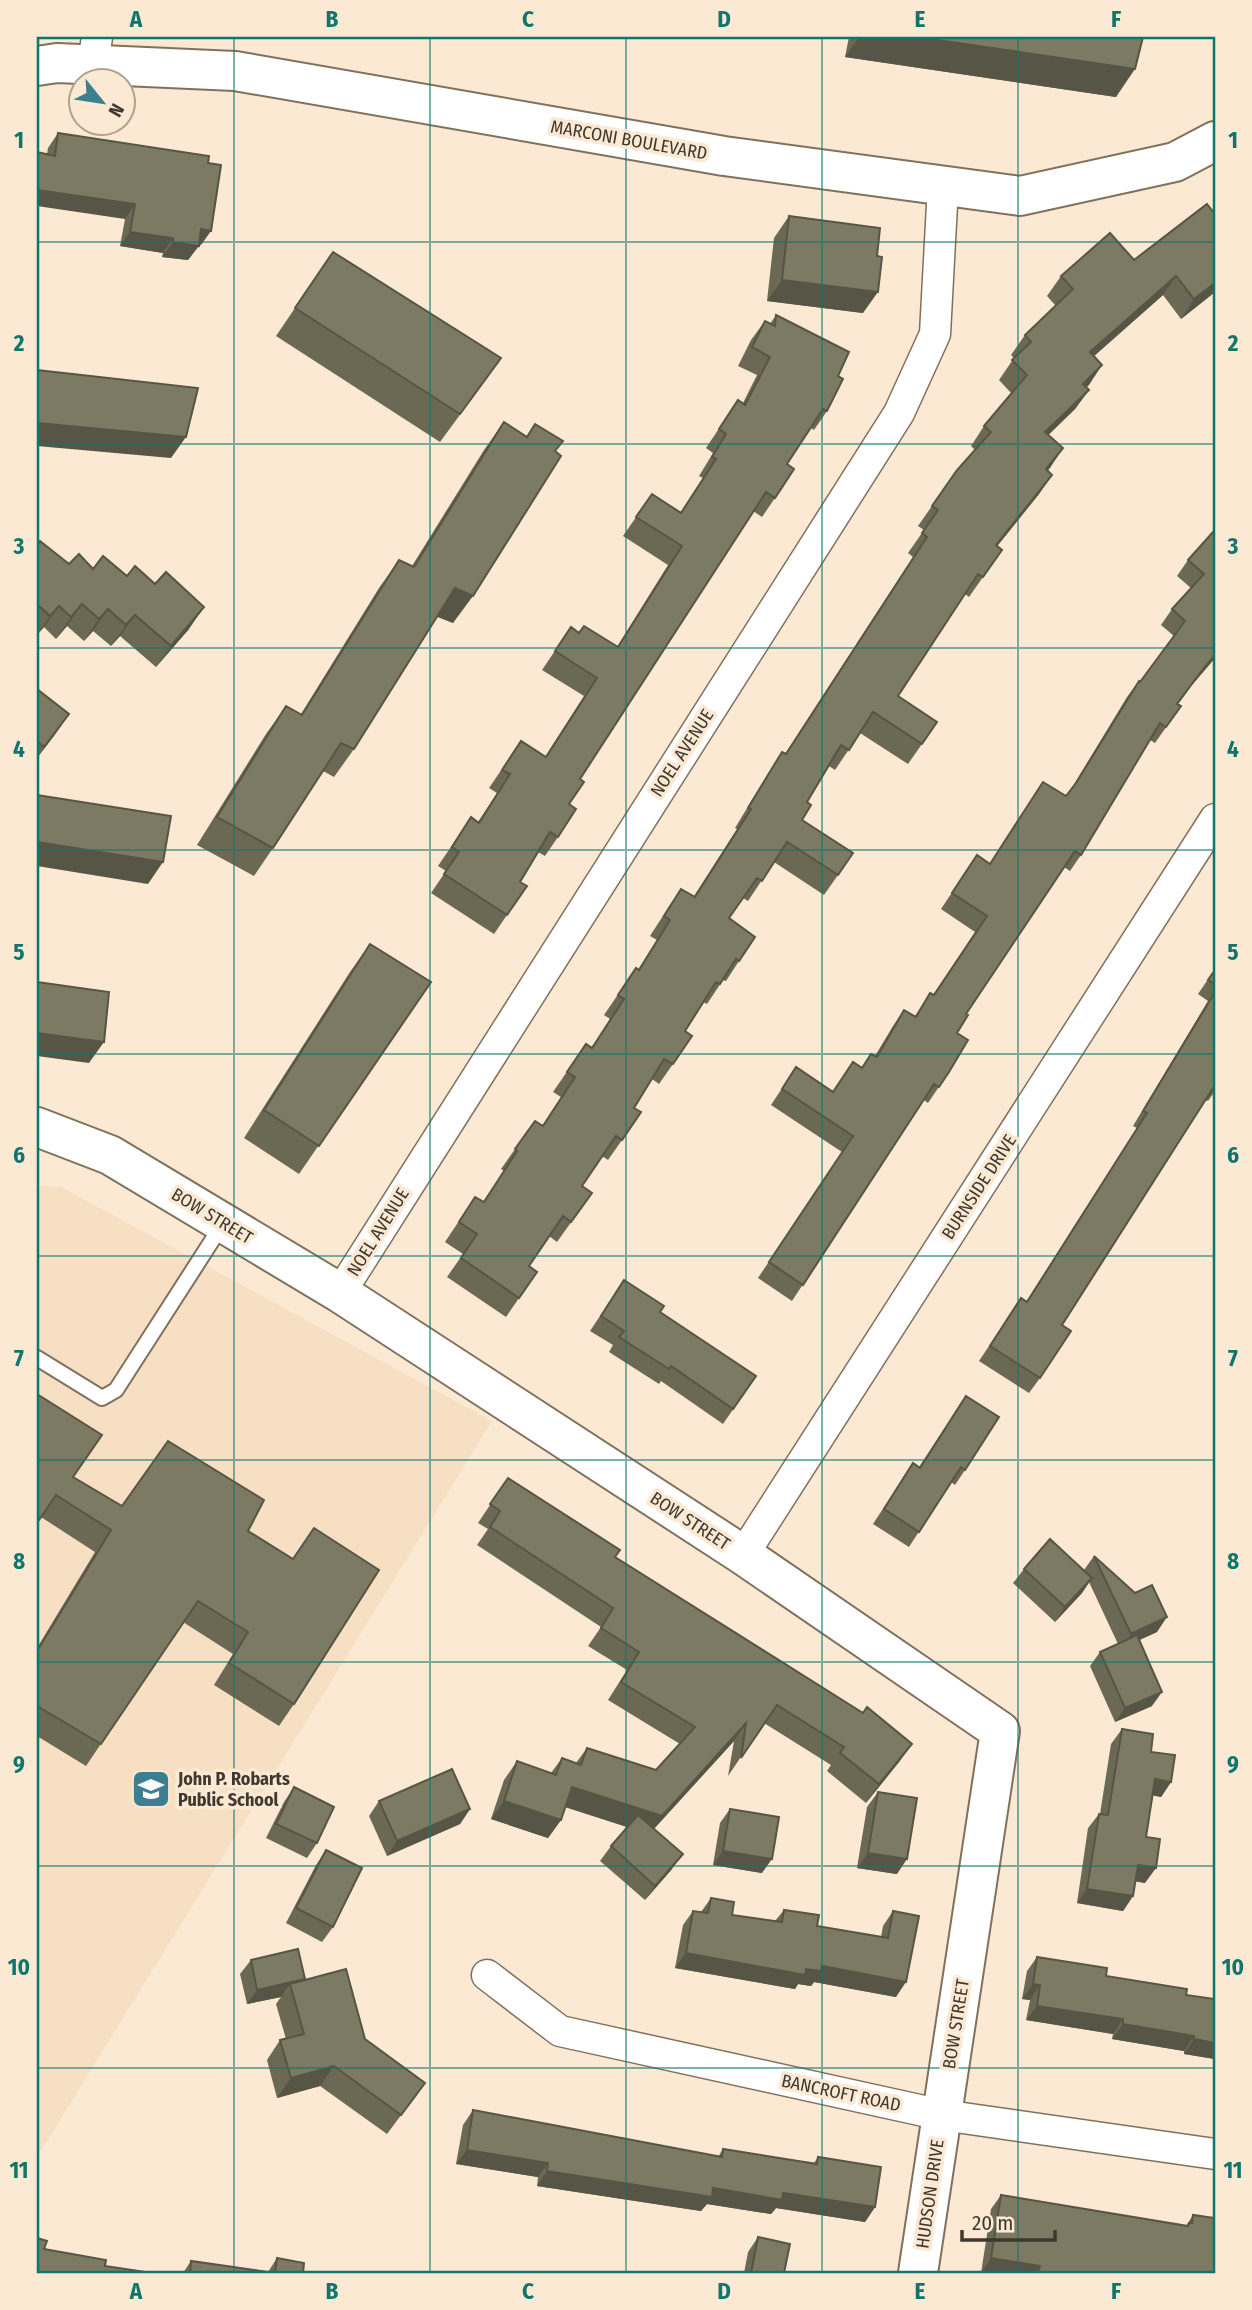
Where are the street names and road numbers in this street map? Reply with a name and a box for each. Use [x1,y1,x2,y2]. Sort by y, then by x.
street label: MARCONI BOULEVARD [549,115,709,165]
street label: NOEL AVENUE [646,705,718,801]
street label: BURNSIDE DRIVE [937,1130,1021,1244]
street label: BOW STREET [167,1183,257,1249]
street label: NOEL AVENUE [342,1184,414,1280]
street label: BOW STREET [646,1487,735,1555]
street label: BOW STREET [938,1977,974,2071]
street label: BANCROFT ROAD [779,2070,903,2116]
street label: HUDSON DRIVE [911,2138,949,2250]

